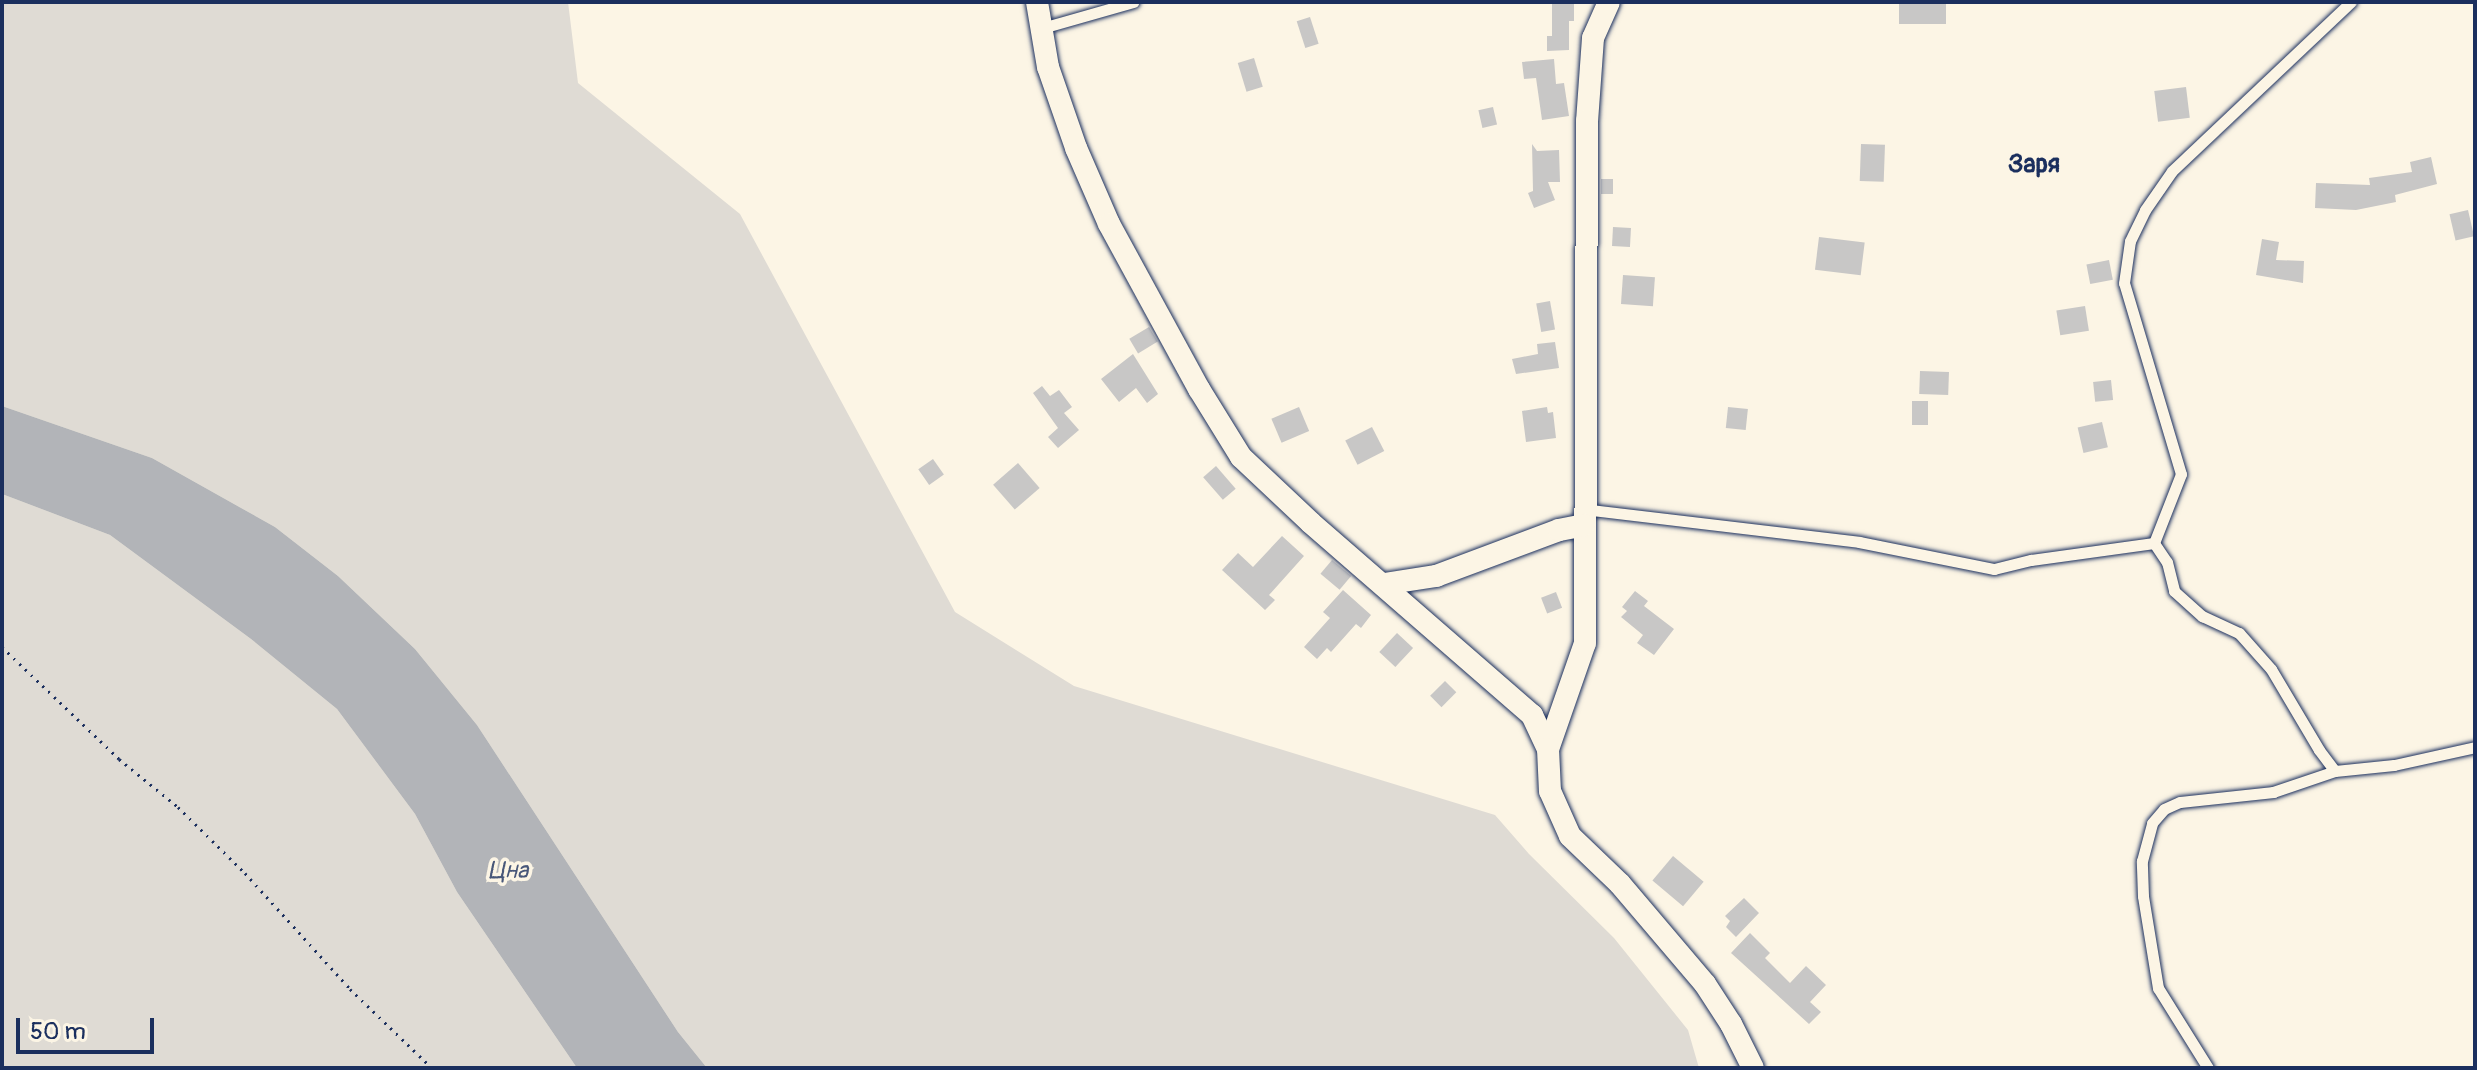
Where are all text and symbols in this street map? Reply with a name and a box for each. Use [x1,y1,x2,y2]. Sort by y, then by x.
district label: Заря [2008,149,2060,181]
water label: Цна [488,857,528,885]
scale bar [20,1002,158,1052]
text: 50 m [30,1017,86,1046]

